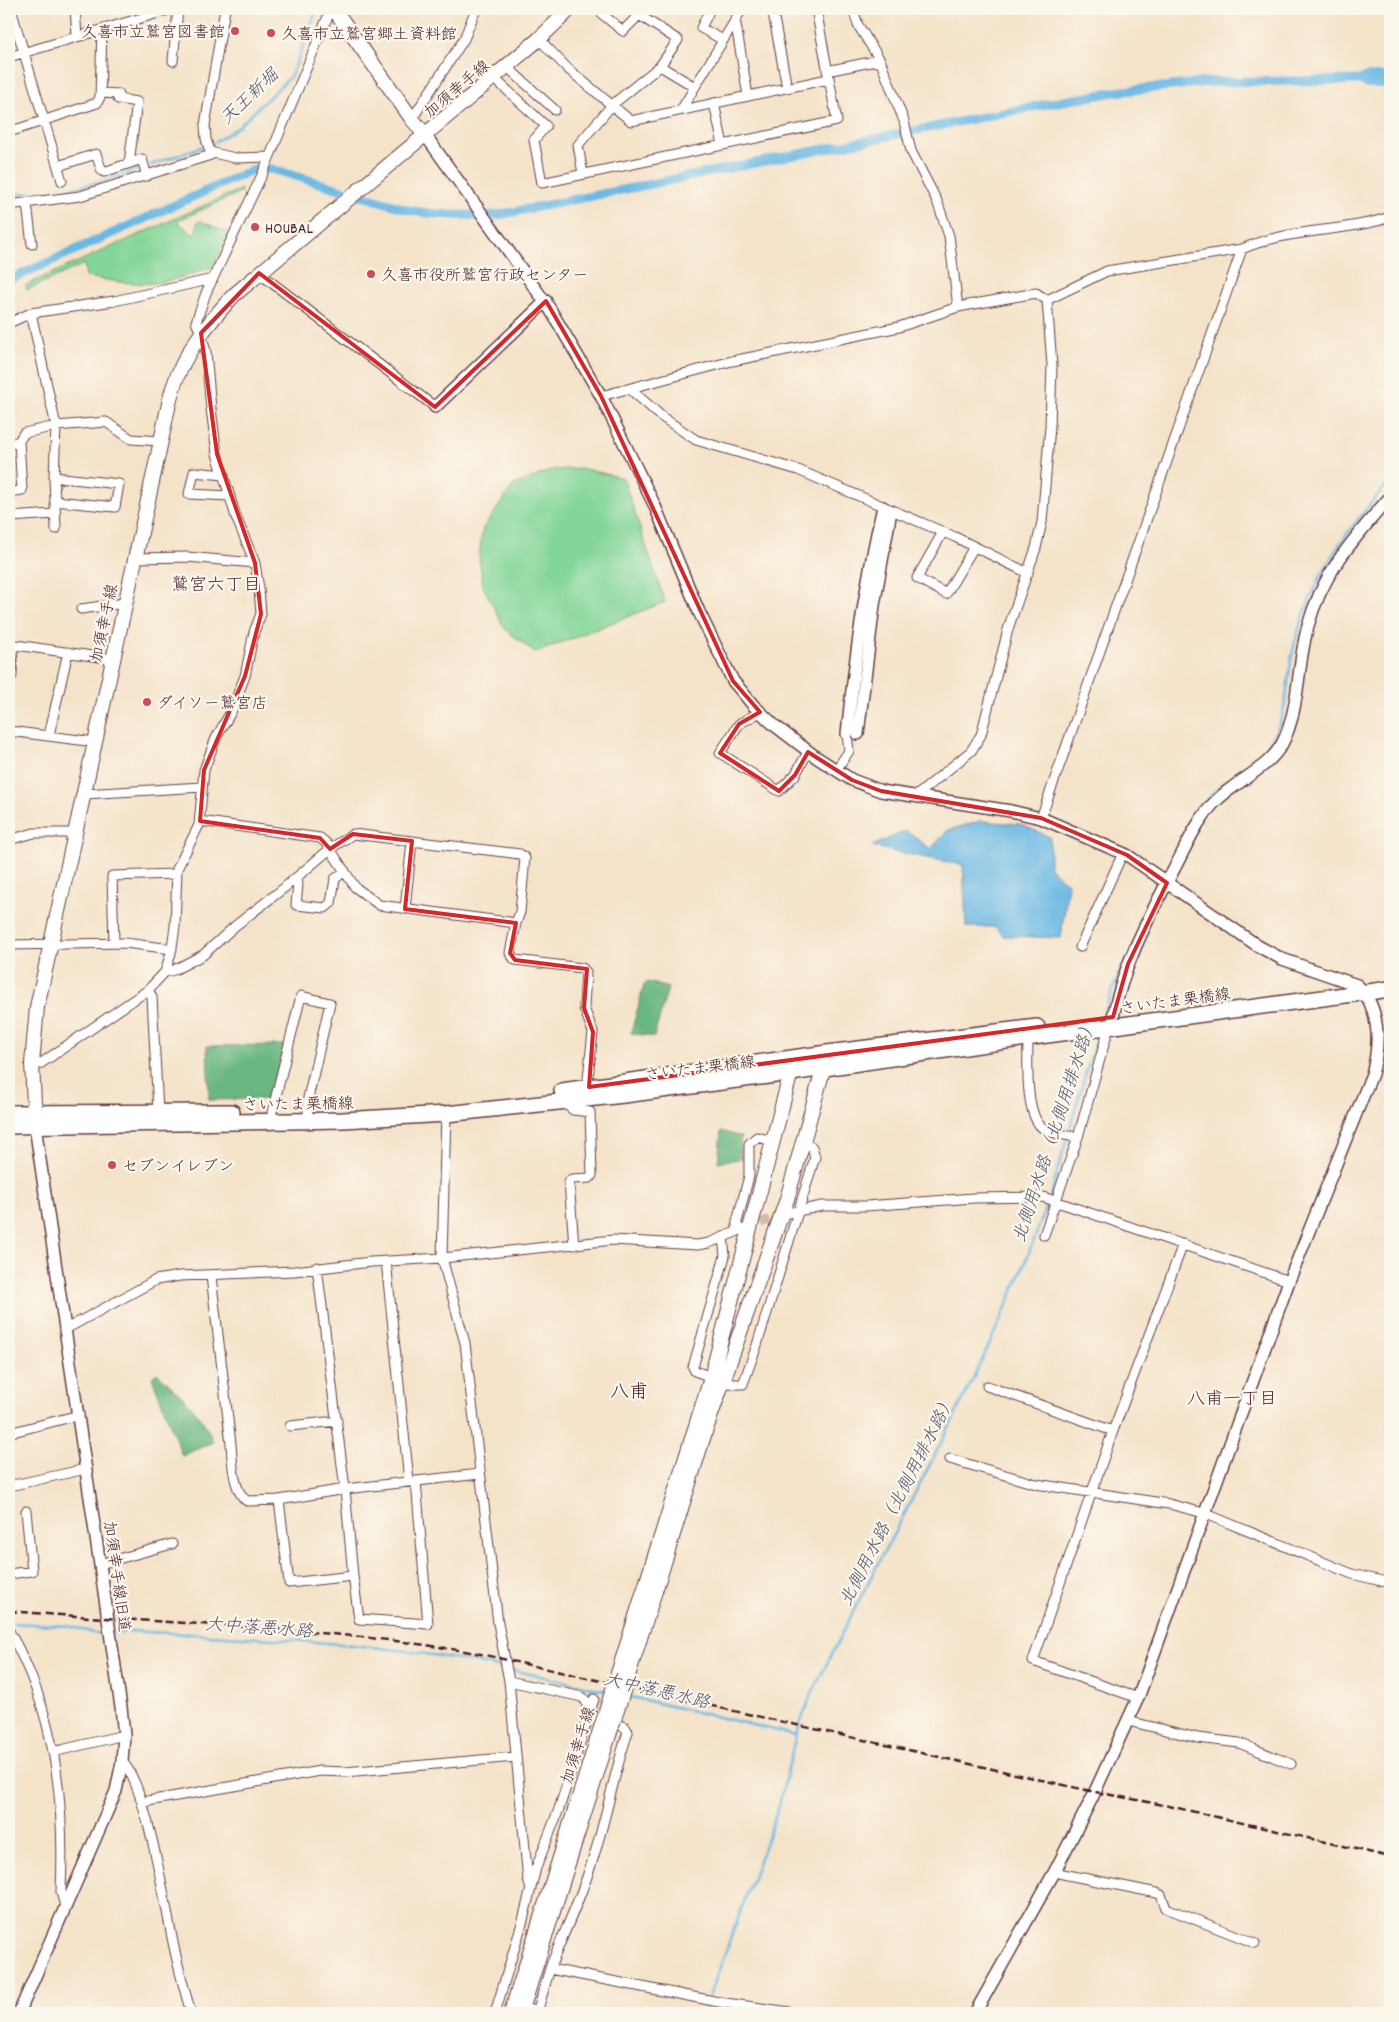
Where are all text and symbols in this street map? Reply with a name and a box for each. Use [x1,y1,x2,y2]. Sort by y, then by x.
place label: 久喜市立鷲宮図書館 [81,22,225,45]
place label: 久喜市立鷲宮郷土資料館 [281,24,457,47]
marker: 久喜市立鷲宮図書館 [229,25,241,37]
marker: 久喜市立鷲宮郷土資料館 [265,27,277,39]
street label: 加須幸手線 [420,55,496,124]
water label: 天王新堀 [216,63,286,132]
place label: HOUBAL [265,218,313,241]
marker: HOUBAL [249,221,261,233]
place label: 久喜市役所鷲宮行政センター [381,265,588,288]
marker: 久喜市役所鷲宮行政センター [365,268,377,280]
district label: 鷲宮六丁目 [171,574,261,599]
street label: 加須幸手線 [86,582,125,665]
place label: ダイソー鷲宮店 [157,693,267,716]
marker: ダイソー鷲宮店 [141,696,153,708]
street label: さいたま栗橋線 [1119,983,1232,1022]
water label: 北側用水路（北側用排水路） [1008,1016,1104,1246]
street label: さいたま栗橋線 [644,1051,757,1088]
street label: さいたま栗橋線 [242,1093,354,1118]
place label: セブンイレブン [122,1156,234,1179]
marker: セブンイレブン [106,1159,118,1171]
district label: 八甫 [610,1380,648,1407]
district label: 八甫一丁目 [1187,1388,1277,1413]
water label: 北側用水路（北側用排水路） [835,1391,963,1611]
street label: 加須幸手線旧道 [96,1519,135,1633]
water label: 大中落悪水路 [204,1613,315,1646]
water label: 大中落悪水路 [601,1668,713,1717]
street label: 加須幸手線 [557,1704,602,1787]

